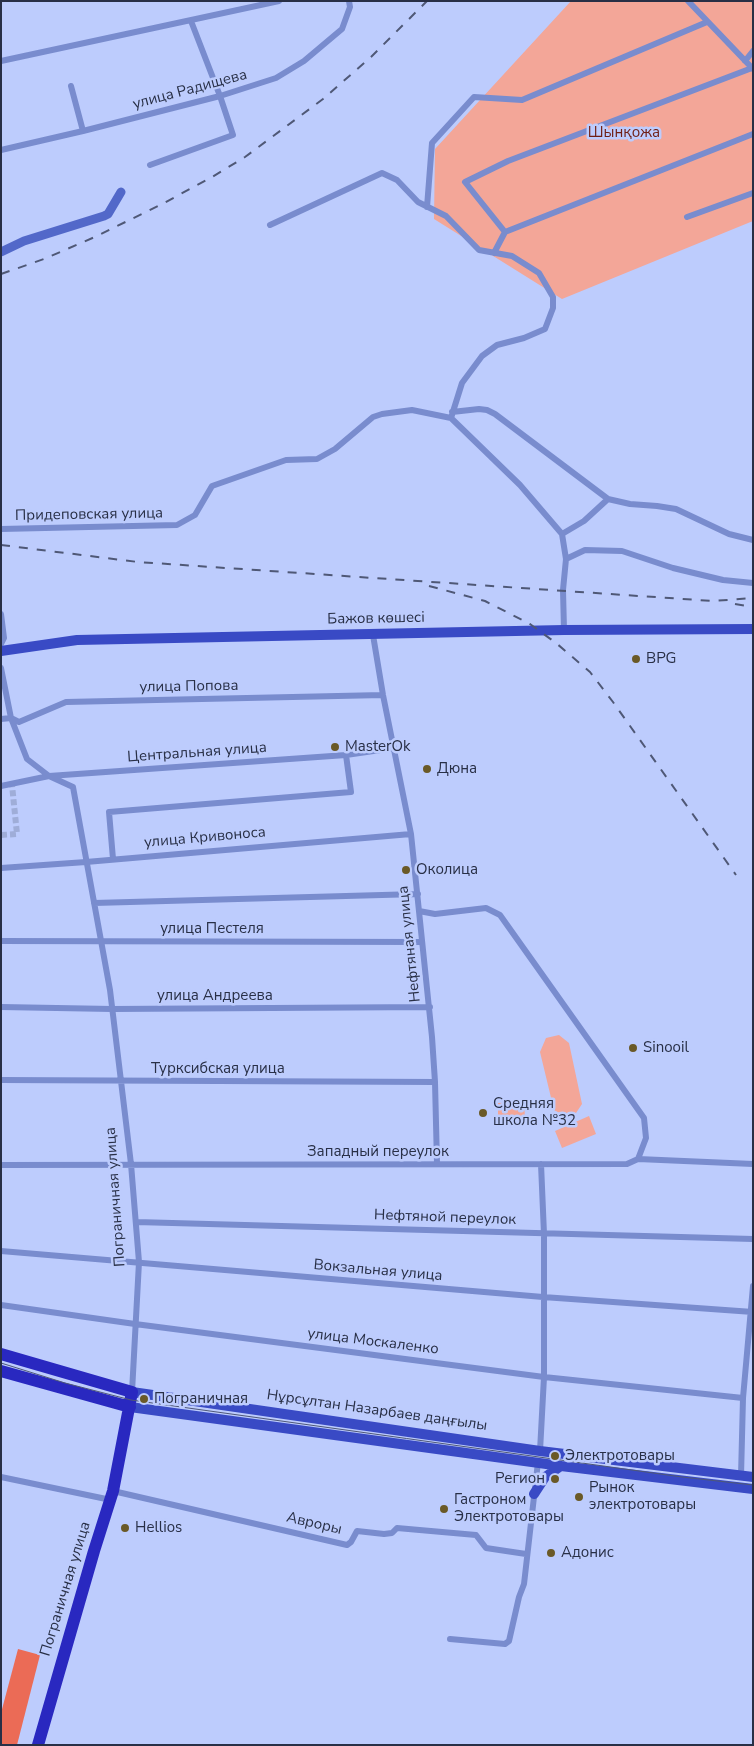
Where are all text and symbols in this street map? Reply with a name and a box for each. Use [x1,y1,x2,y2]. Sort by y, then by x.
street label: улица Радищева [131,66,249,114]
park label: Шынқожа [588,124,660,142]
street label: Придеповская улица [15,505,163,525]
street label: Бажов көшесі [327,609,425,629]
place label: BPG [646,650,676,668]
marker: BPG [630,653,642,665]
street label: улица Попова [139,677,239,697]
place label: MasterOk [345,738,410,756]
street label: Центральная улица [127,739,267,767]
marker: MasterOk [329,741,341,753]
place label: Дюна [437,760,477,778]
marker: Дюна [421,763,433,775]
street label: улица Кривоноса [143,824,267,852]
place label: Околица [416,861,478,879]
marker: Околица [400,864,412,876]
street label: Нефтяная улица [395,885,425,1003]
street label: улица Пестеля [160,920,264,938]
street label: улица Андреева [157,987,273,1005]
place label: Sinooil [643,1039,689,1057]
marker: Sinooil [627,1042,639,1054]
street label: Турксибская улица [151,1060,285,1078]
place label: Средняя школа №32 [493,1095,576,1130]
marker: Средняя школа №32 [477,1107,489,1119]
street label: Пограничная улица [102,1127,130,1267]
street label: Западный переулок [307,1143,449,1161]
street label: Нефтяной переулок [374,1207,516,1229]
street label: Вокзальная улица [313,1256,443,1286]
street label: улица Москаленко [306,1325,440,1359]
street label: Нұрсұлтан Назарбаев даңғылы [266,1387,488,1435]
place label: Пограничная [154,1390,248,1408]
marker: Пограничная [138,1393,150,1405]
place label: Электротовары [565,1447,675,1465]
marker: Электротовары [549,1450,561,1462]
place label: Регион [495,1470,545,1488]
marker: Регион [549,1473,561,1485]
place label: Рынок электротовары [589,1479,696,1514]
place label: Гастроном Электротовары [454,1491,564,1526]
marker: Рынок электротовары [573,1491,585,1503]
marker: Гастроном Электротовары [438,1503,450,1515]
street label: Авроры [285,1509,343,1539]
place label: Hellios [135,1519,182,1537]
street label: Пограничная улица [37,1520,95,1658]
marker: Hellios [119,1522,131,1534]
place label: Адонис [561,1544,614,1562]
marker: Адонис [545,1547,557,1559]

